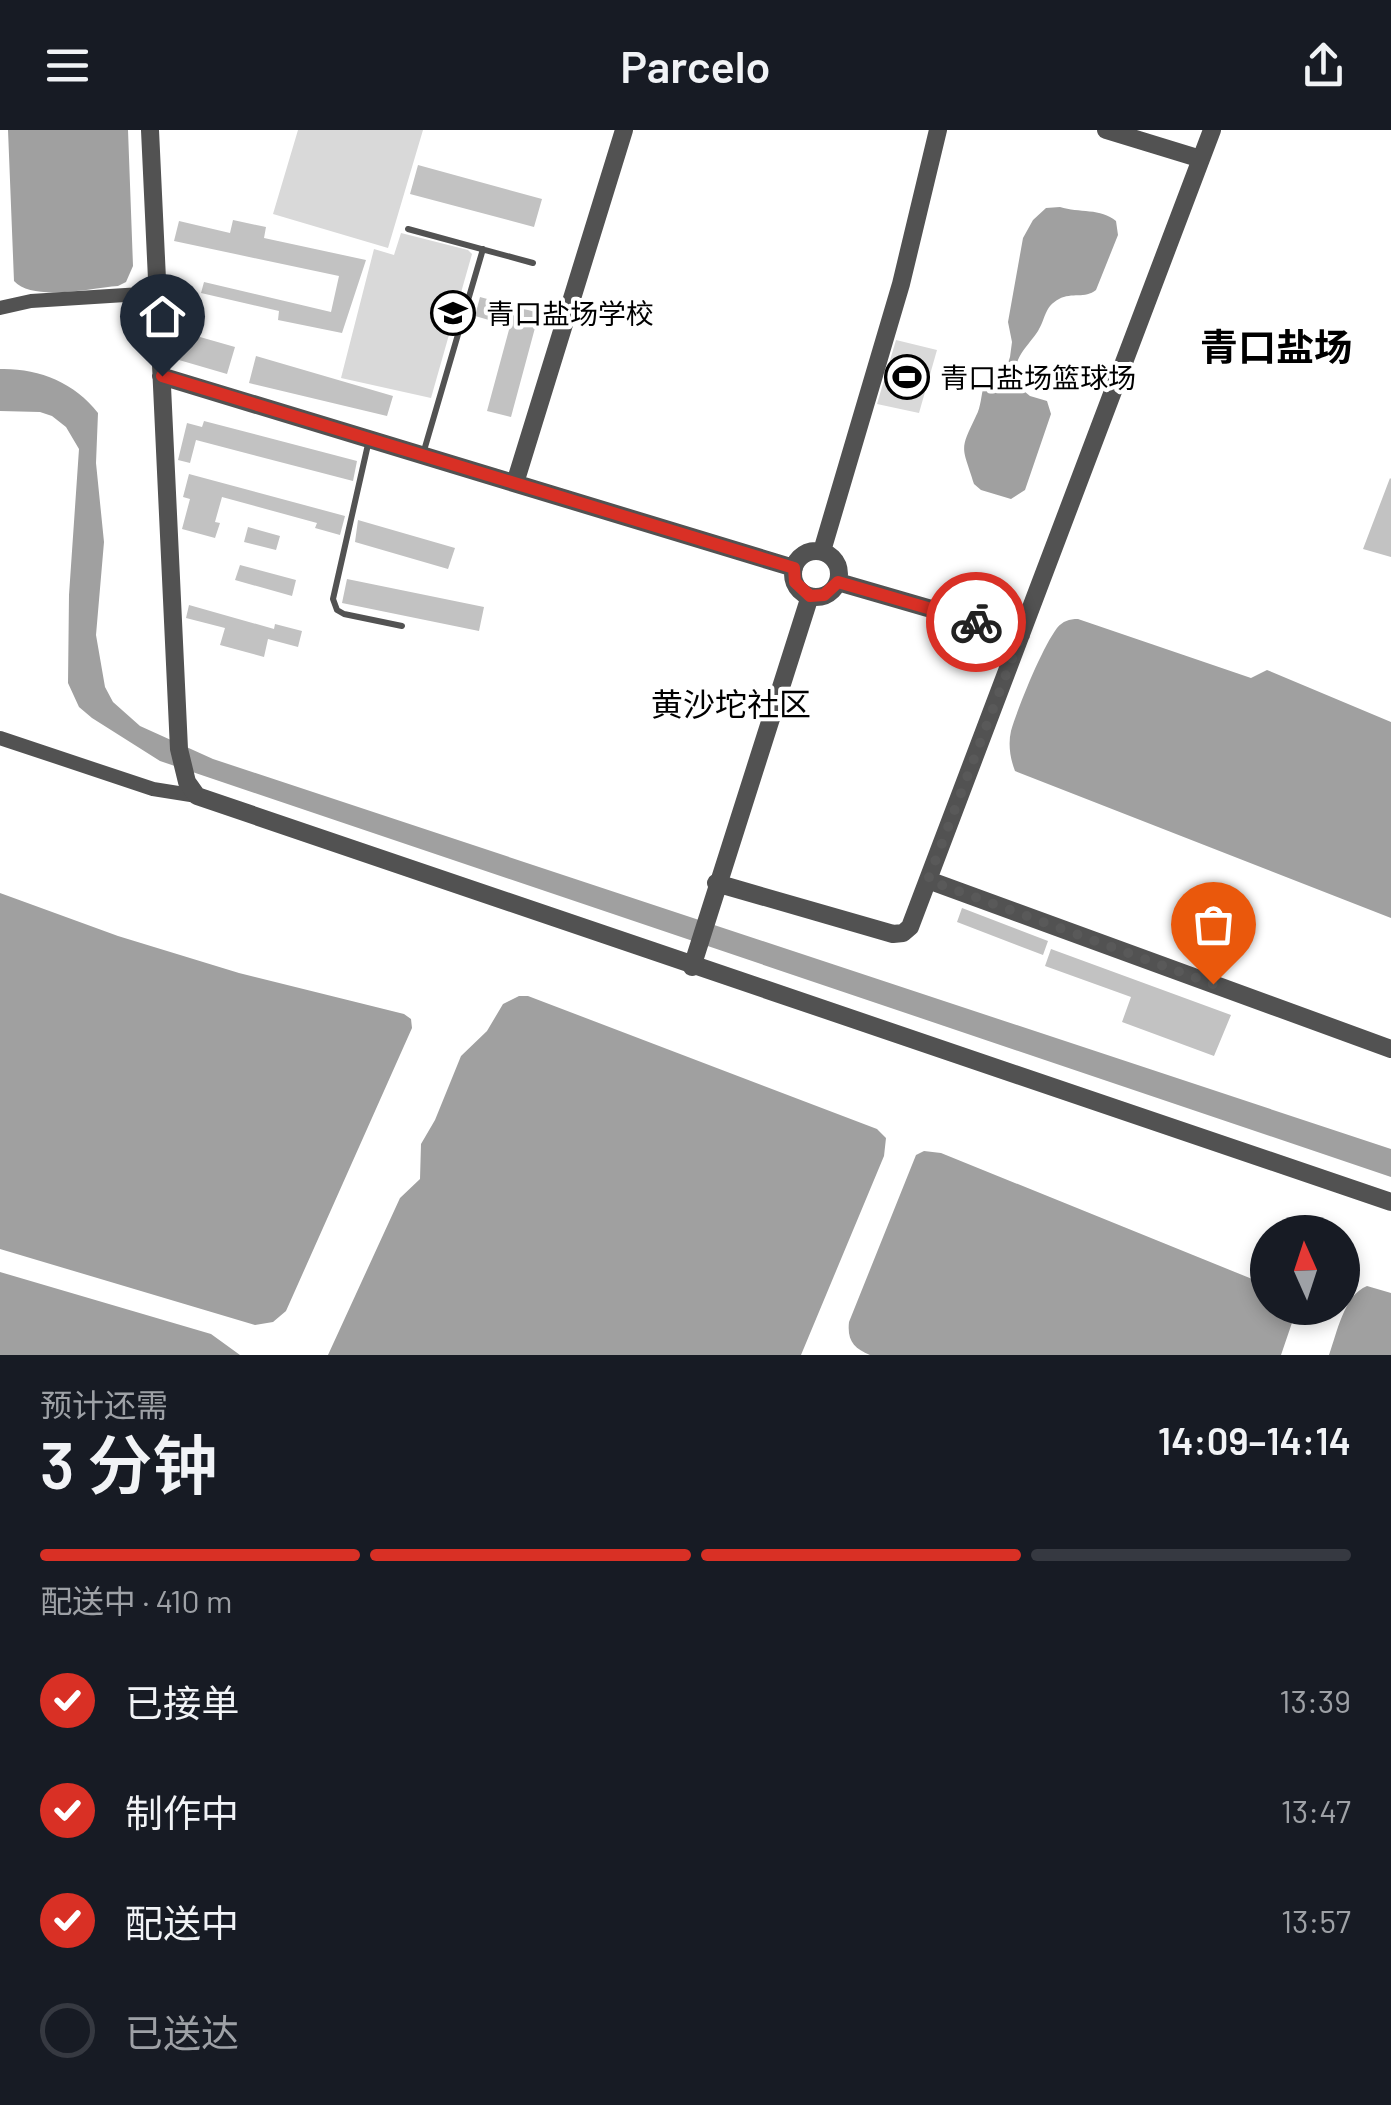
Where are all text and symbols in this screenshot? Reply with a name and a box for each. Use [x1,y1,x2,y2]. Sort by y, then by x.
icon: menu [40,38,95,93]
text: Parcelo [620,38,771,92]
icon: share [1296,38,1351,93]
pin [120,274,205,377]
icon: home [135,289,190,344]
school or university icon: 青口盐场学校 [430,290,476,336]
place label: 青口盐场学校 [486,296,654,330]
district label: 青口盐场 [1200,323,1352,369]
sports icon: 青口盐场篮球场 [884,354,930,400]
place label: 青口盐场篮球场 [940,360,1136,394]
courier [926,572,1026,672]
icon: bike [949,595,1004,650]
district label: 黄沙坨社区 [651,684,811,722]
pin [1171,882,1256,985]
icon: bag [1186,897,1241,952]
north arrow [1250,1215,1360,1325]
map controls [1250,1215,1360,1325]
text: 预计还需 [40,1385,168,1423]
text: 14:09–14:14 [1158,1417,1351,1463]
text: 3 分钟 [40,1424,218,1502]
text: 配送中 · 410 m [40,1581,232,1619]
icon: check [40,1673,95,1728]
text: 已接单 [125,1679,239,1725]
text: 13:39 [1279,1681,1351,1719]
icon: check [40,1783,95,1838]
text: 制作中 [125,1789,239,1835]
text: 13:47 [1281,1791,1351,1829]
icon: check [40,1893,95,1948]
text: 配送中 [125,1899,239,1945]
text: 13:57 [1281,1901,1351,1939]
text: 已送达 [125,2009,239,2055]

